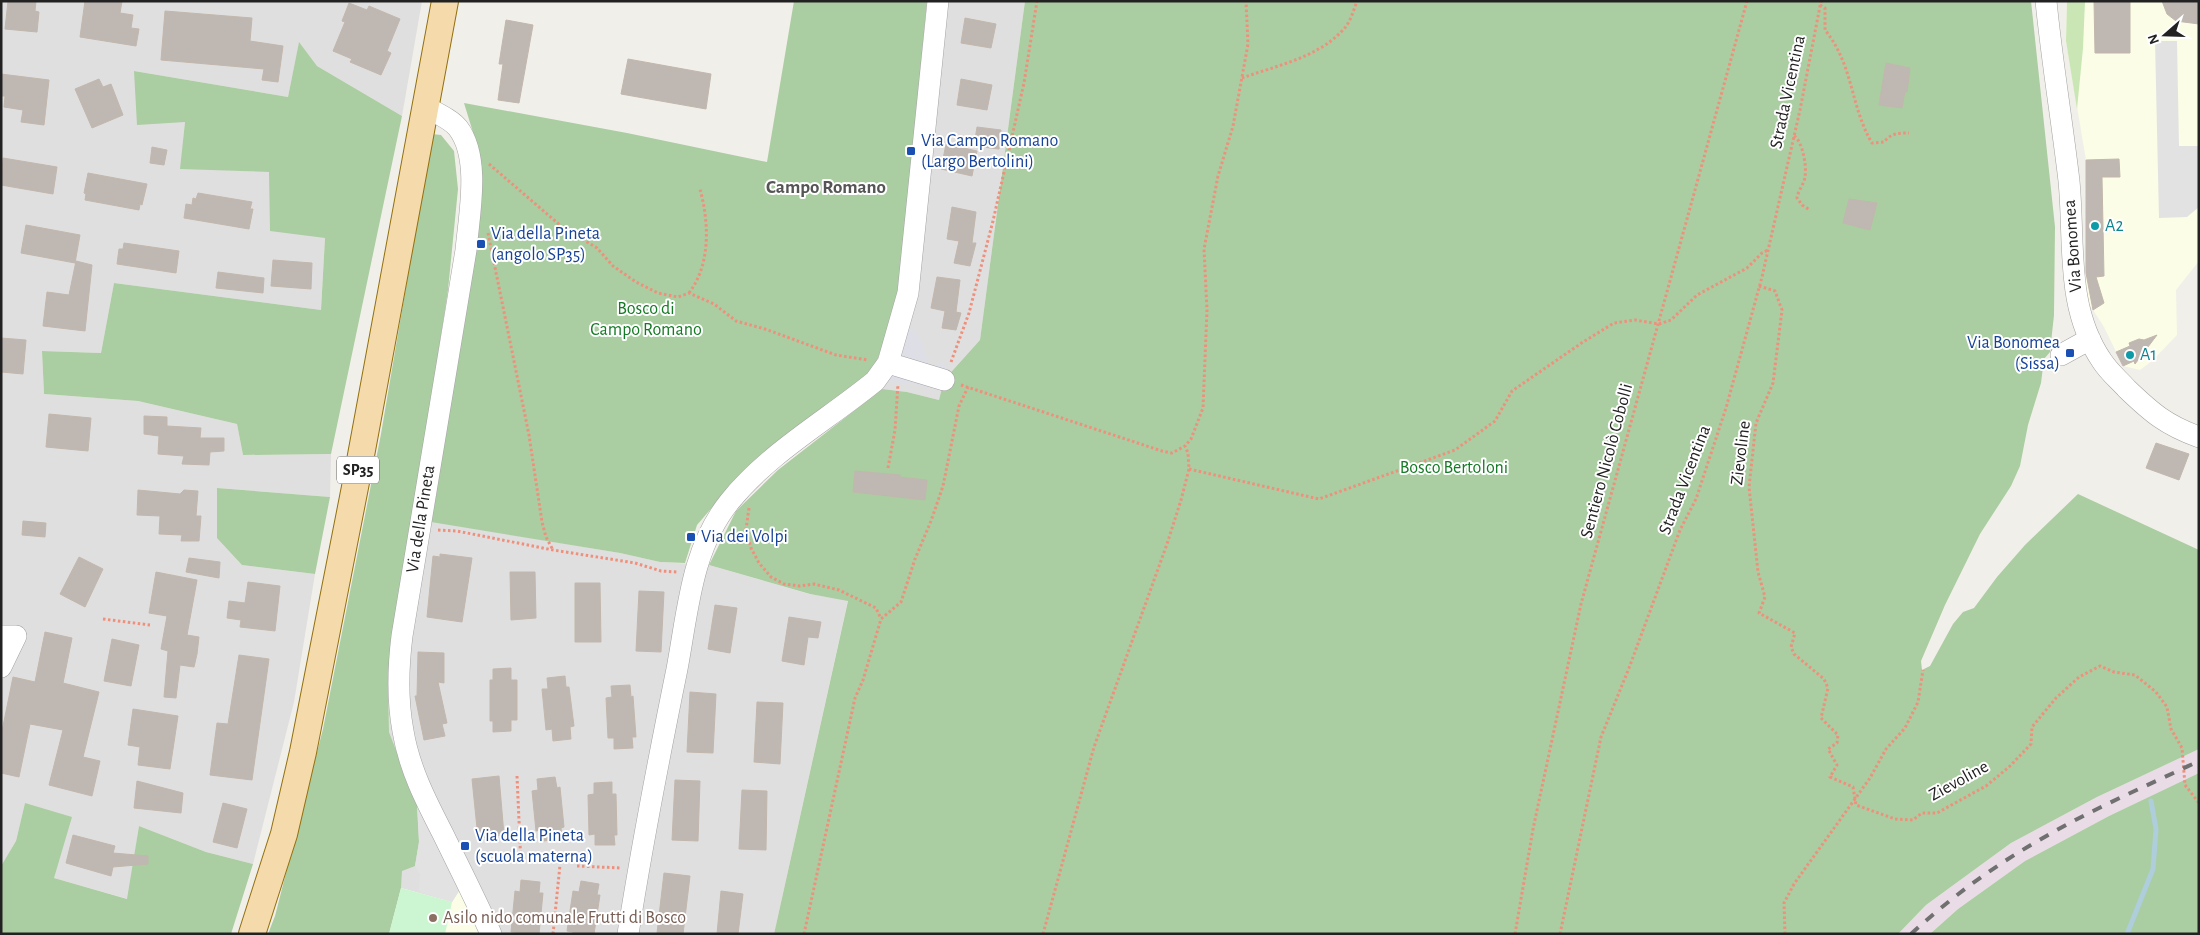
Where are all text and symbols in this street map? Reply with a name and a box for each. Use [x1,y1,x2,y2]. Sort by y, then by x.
north arrow [2140,10,2190,60]
text: N [2145,32,2162,46]
street label: Strada Vicentina [1767,34,1809,150]
place label: Via Campo Romano (Largo Bertolini) [921,132,1058,171]
marker: Via Campo Romano (Largo Bertolini) [905,145,917,157]
district label: Campo Romano [766,178,886,197]
street label: Via Bonomea [2061,199,2085,293]
place label: A2 [2105,217,2124,235]
marker: A2 [2089,220,2101,232]
place label: Via della Pineta (angolo SP35) [491,225,600,264]
marker: Via della Pineta (angolo SP35) [475,238,487,250]
park label: Bosco di Campo Romano [590,300,702,339]
place label: Via Bonomea (Sissa) [1967,334,2060,373]
place label: A1 [2140,346,2157,364]
marker: Via Bonomea (Sissa) [2064,347,2076,359]
marker: A1 [2124,349,2136,361]
street label: Sentiero Nicolò Cobolli [1578,382,1636,540]
street label: Zievoline [1728,420,1754,486]
street label: Strada Vicentina [1656,423,1714,537]
road number: SP35 [337,456,379,484]
park label: Bosco Bertoloni [1400,459,1508,477]
street label: Via della Pineta [404,464,438,574]
place label: Via dei Volpi [701,528,788,546]
marker: Via dei Volpi [685,531,697,543]
street label: Zievoline [1926,757,1992,805]
place label: Via della Pineta (scuola materna) [475,827,593,866]
marker: Via della Pineta (scuola materna) [459,840,471,852]
place label: Asilo nido comunale Frutti di Bosco [443,909,686,927]
marker: Asilo nido comunale Frutti di Bosco [427,912,439,924]

